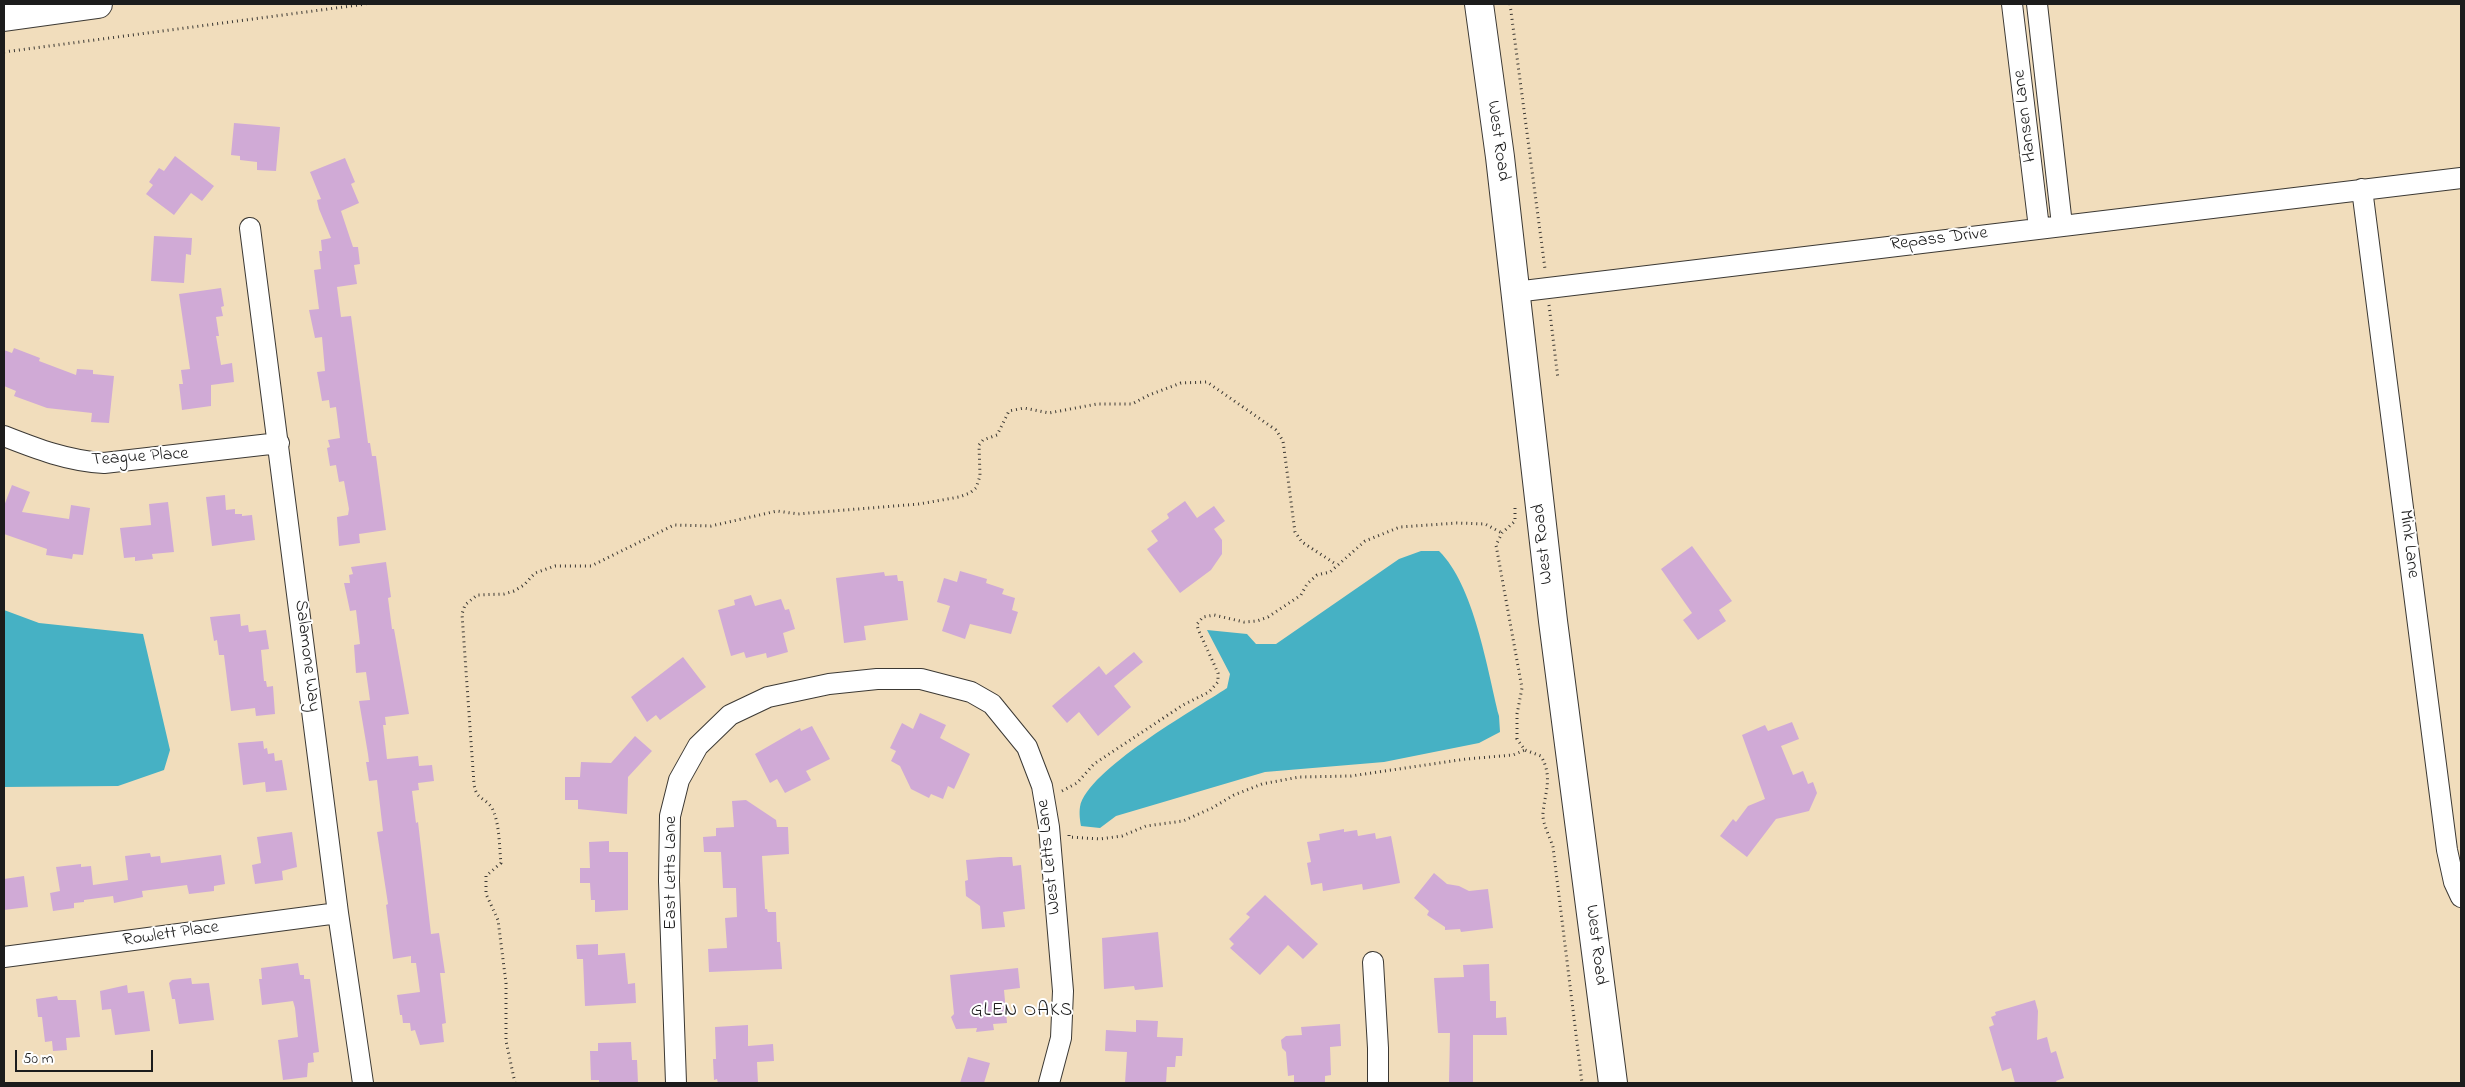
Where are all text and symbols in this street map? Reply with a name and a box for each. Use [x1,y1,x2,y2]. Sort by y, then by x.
street label: Hansen Lane [2010,69,2042,163]
street label: West Road [1481,99,1513,183]
street label: Repass Drive [1889,223,1989,257]
street label: Teague Place [91,444,189,472]
street label: West Road [1529,503,1559,585]
street label: Mink Lane [2393,509,2423,579]
street label: Salamone Way [288,599,324,713]
street label: West Letts Lane [1033,798,1067,916]
street label: East Letts Lane [661,816,683,930]
street label: West Road [1579,904,1611,986]
street label: Rowlett Place [122,918,220,952]
district label: GLEN OAKS [970,1001,1074,1023]
scale bar [18,1040,155,1072]
text: 50 m [23,1048,53,1070]

